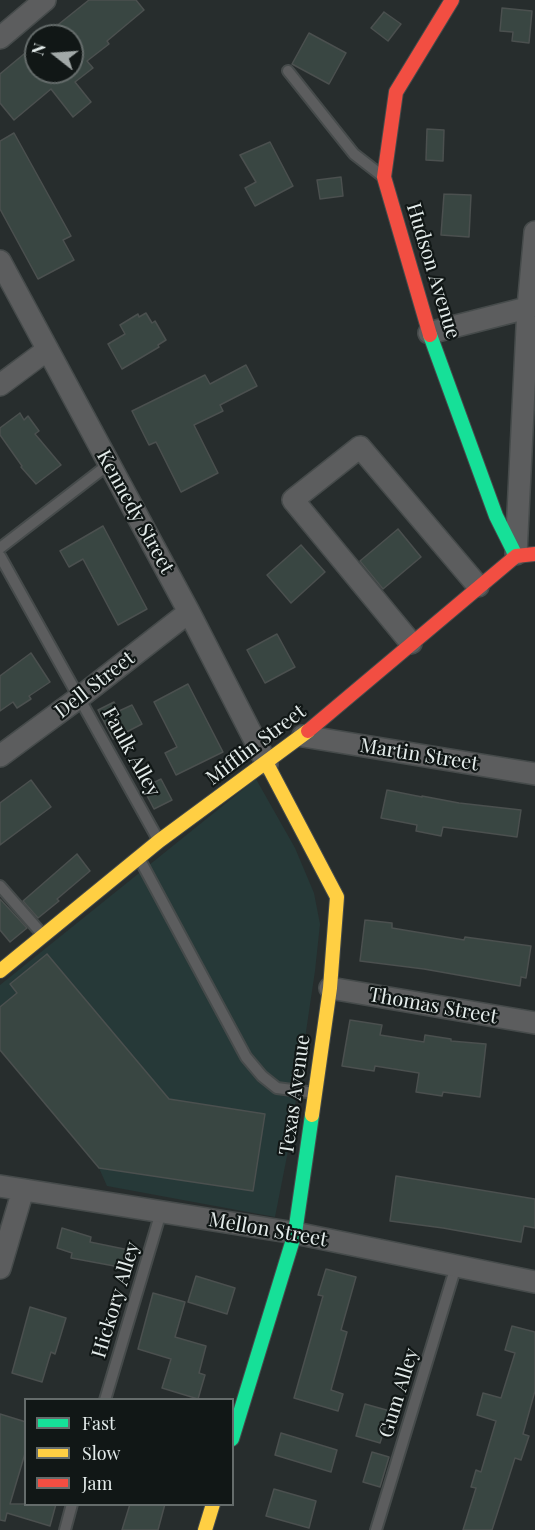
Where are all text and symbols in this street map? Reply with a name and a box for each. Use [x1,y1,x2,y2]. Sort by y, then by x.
north arrow [24,24,84,84]
text: N [26,41,50,58]
street label: Hudson Avenue [401,200,465,342]
street label: Kennedy Street [91,446,179,578]
street label: Dell Street [50,646,140,724]
street label: Mifflin Street [201,700,311,790]
street label: Faulk Alley [97,703,165,801]
street label: Martin Street [358,734,480,776]
street label: Thomas Street [367,983,499,1029]
street label: Texas Avenue [275,1033,315,1157]
street label: Mellon Street [207,1208,329,1252]
street label: Hickory Alley [87,1239,145,1361]
street label: Gum Alley [374,1345,424,1441]
legend [24,1398,234,1506]
text: Fast [82,1411,115,1435]
text: Slow [82,1441,120,1465]
text: Jam [82,1471,112,1495]

